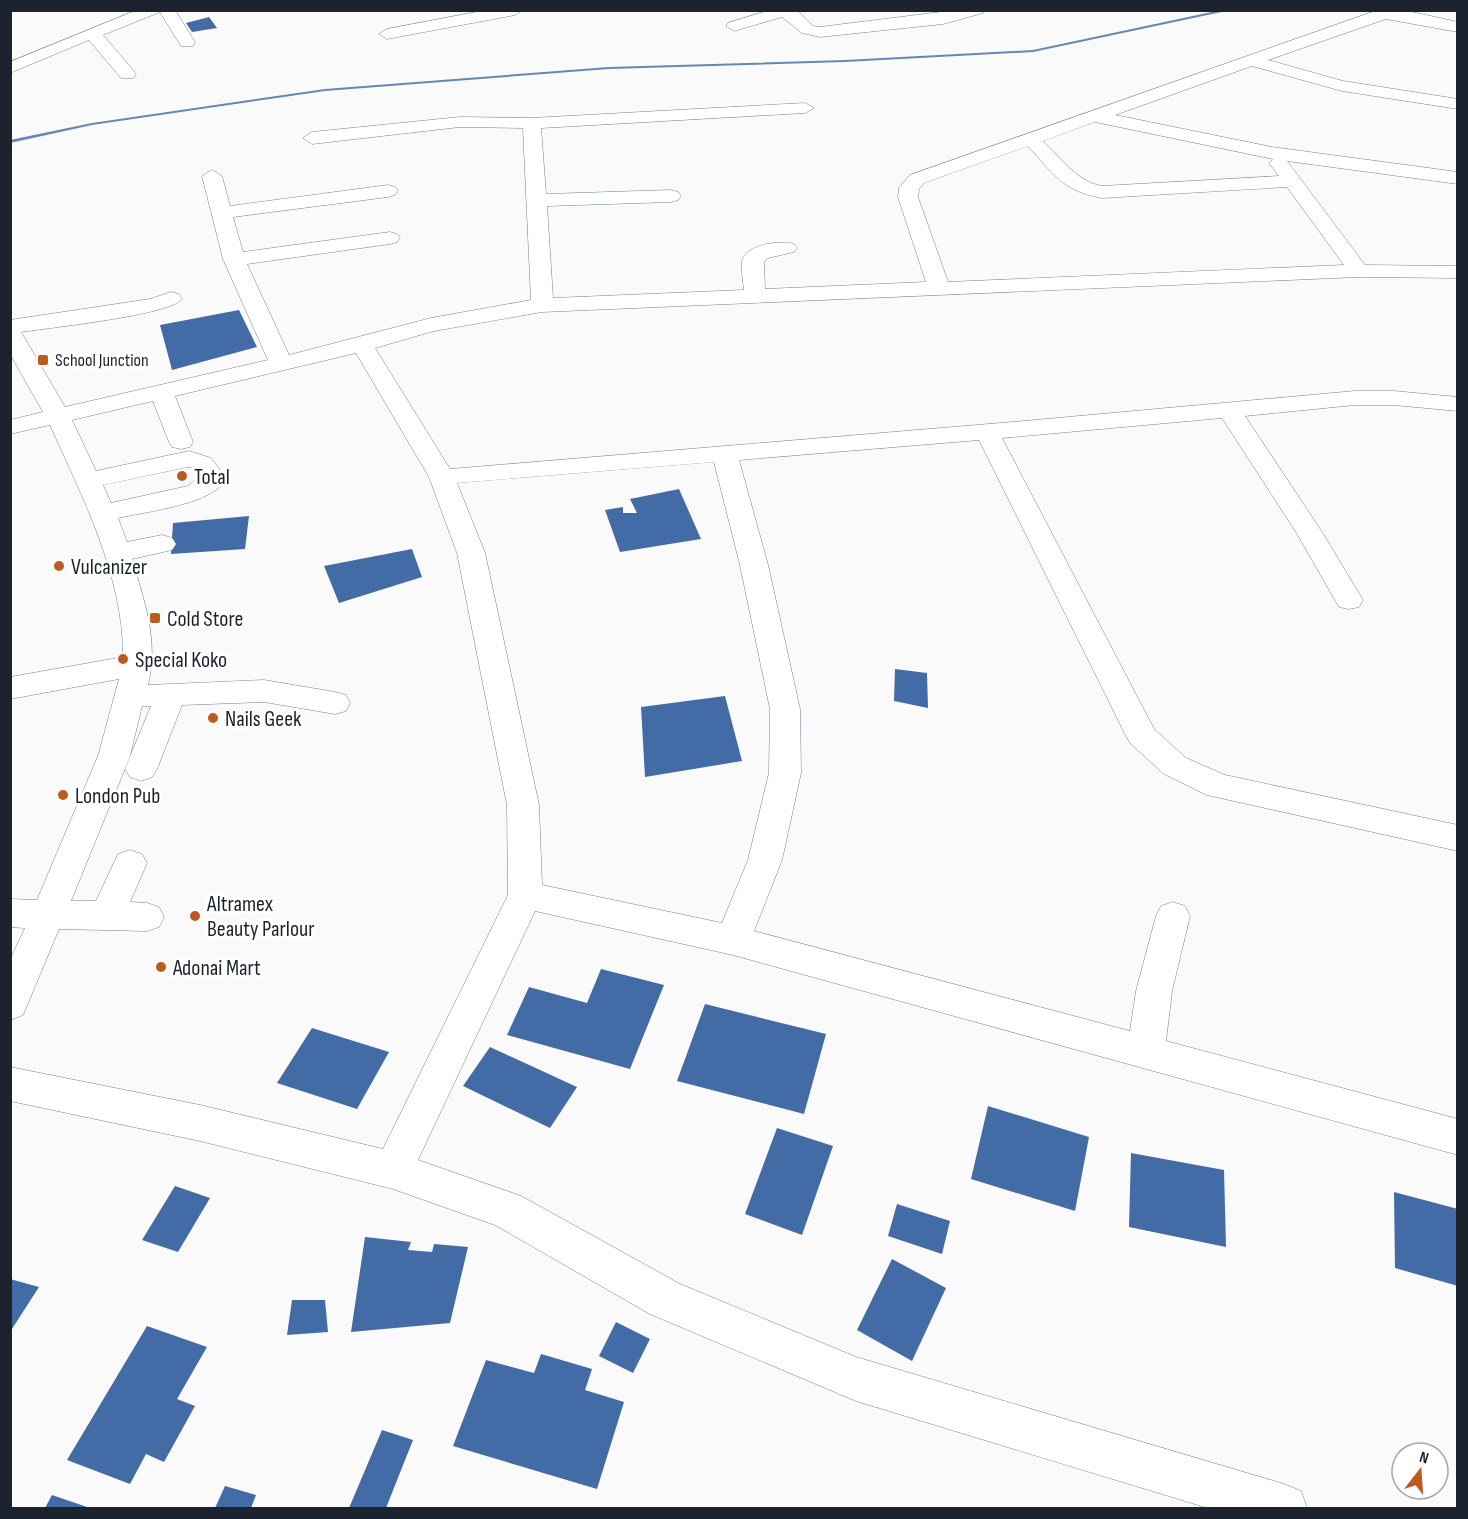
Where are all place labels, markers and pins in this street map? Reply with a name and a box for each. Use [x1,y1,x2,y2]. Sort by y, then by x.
place label: School Junction [55,350,149,371]
marker: School Junction [36,353,50,367]
place label: Total [194,464,230,491]
marker: Total [175,469,189,483]
place label: Vulcanizer [71,554,147,581]
marker: Vulcanizer [52,559,66,573]
place label: Cold Store [167,606,243,633]
marker: Cold Store [148,611,162,625]
place label: Special Koko [135,647,227,674]
marker: Special Koko [116,652,130,666]
place label: Nails Geek [225,706,302,733]
marker: Nails Geek [206,711,220,725]
place label: London Pub [75,783,160,810]
marker: London Pub [56,788,70,802]
place label: Altramex Beauty Parlour [206,891,315,943]
marker: Altramex Beauty Parlour [188,909,202,923]
place label: Adonai Mart [172,955,261,982]
marker: Adonai Mart [154,960,168,974]

